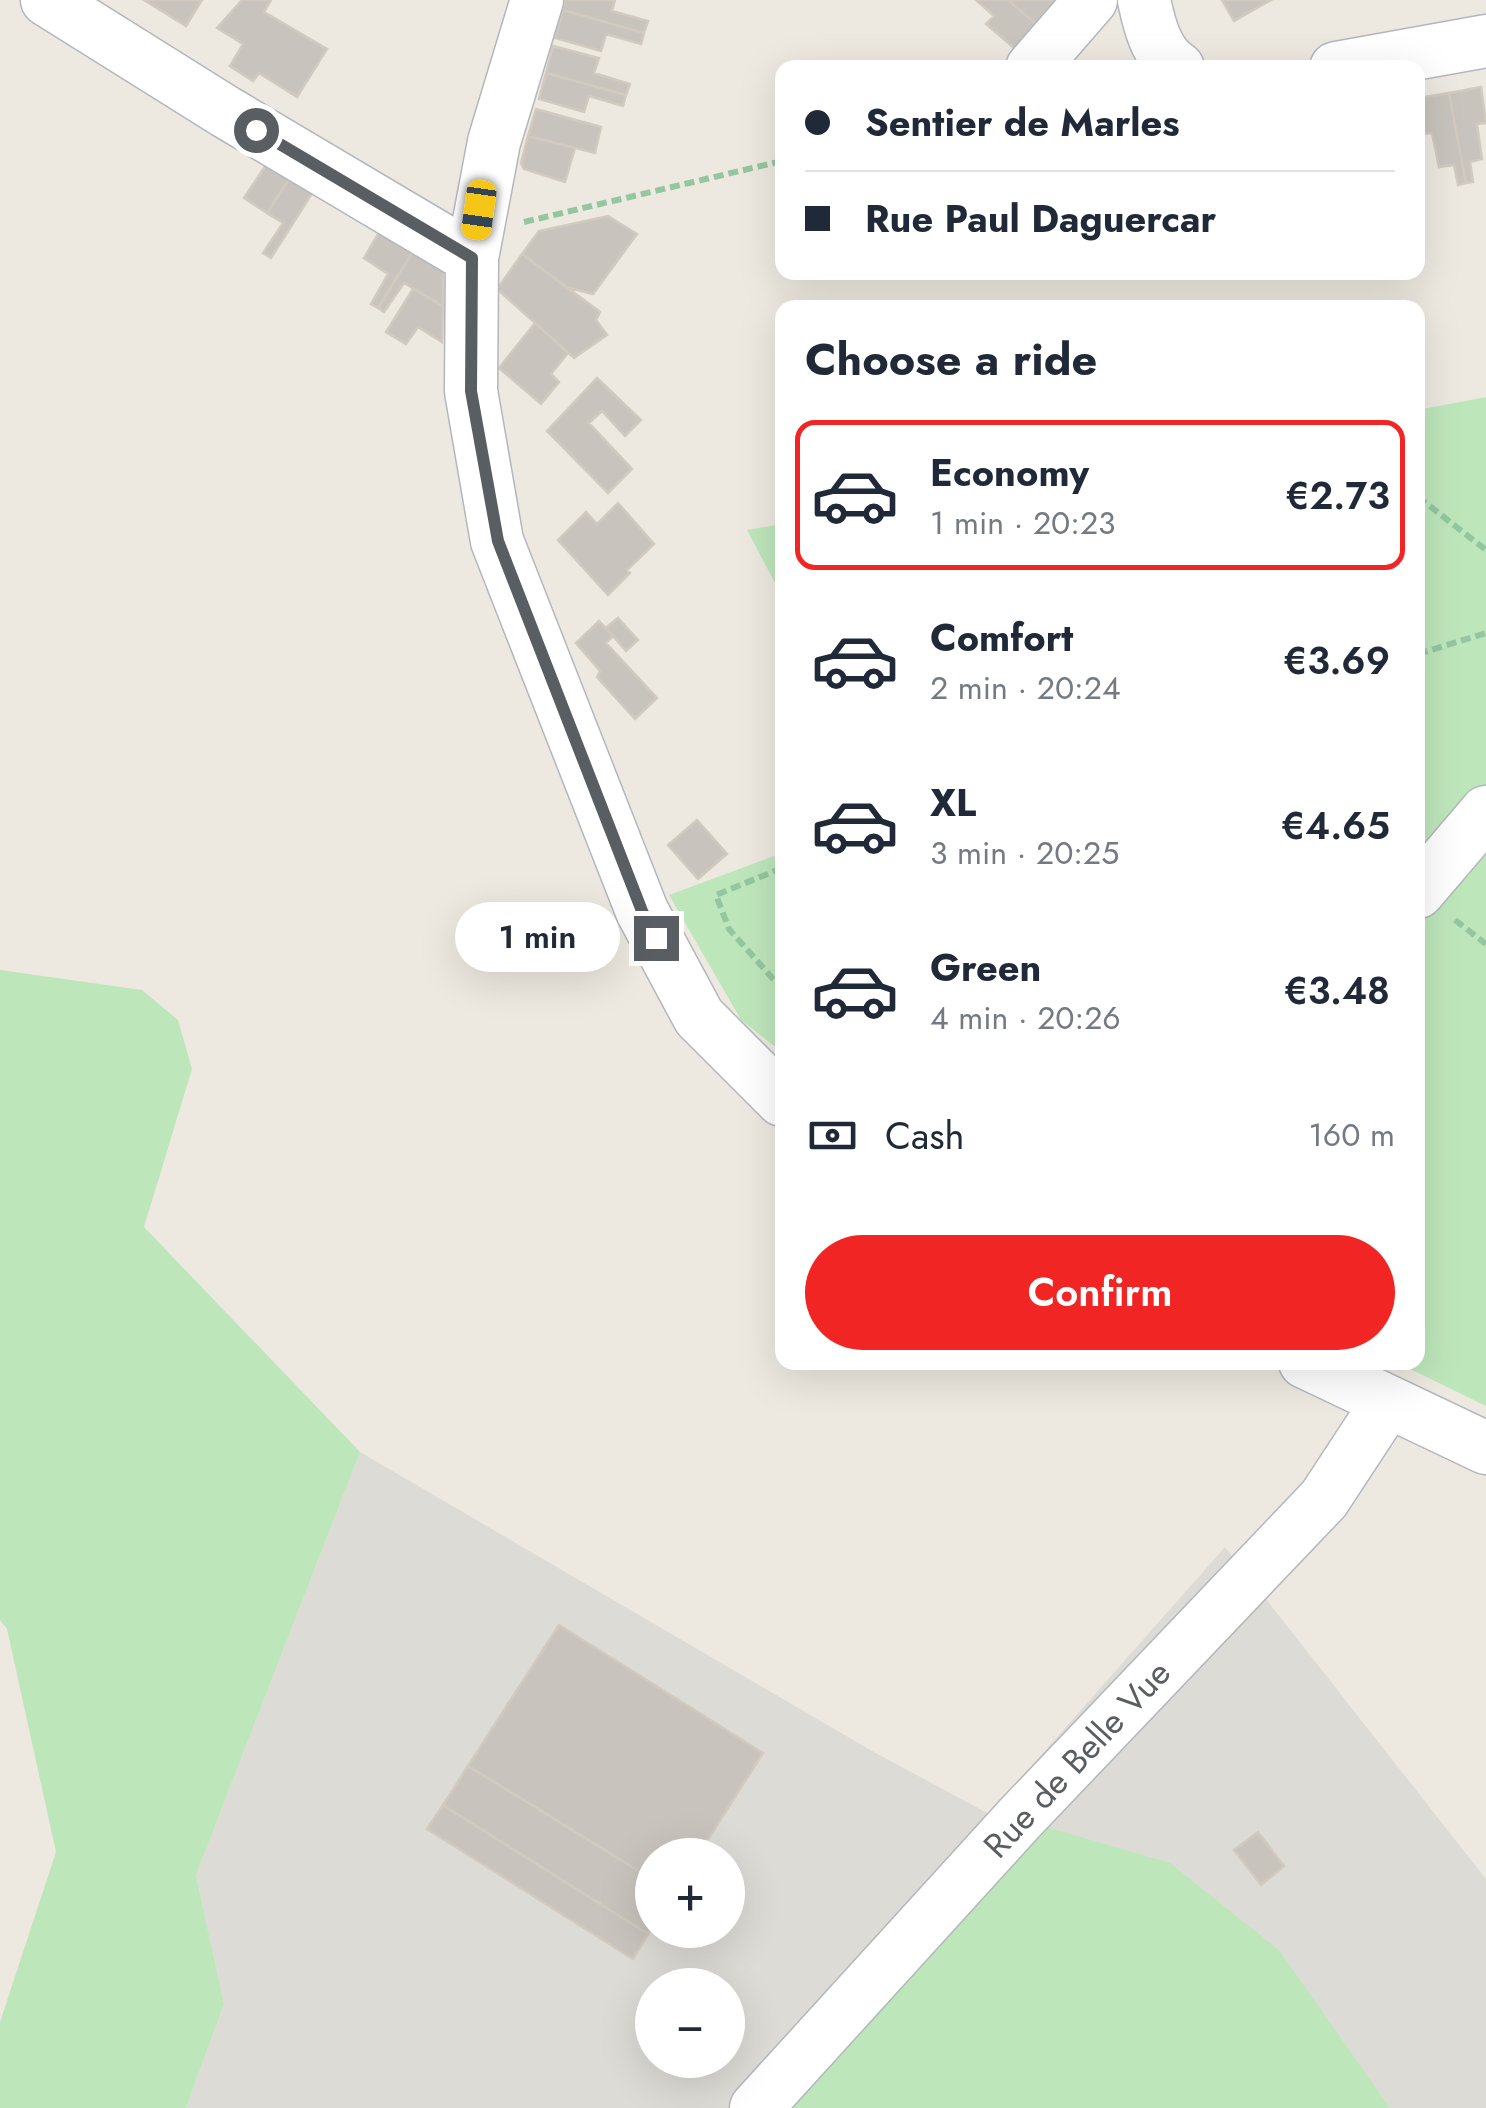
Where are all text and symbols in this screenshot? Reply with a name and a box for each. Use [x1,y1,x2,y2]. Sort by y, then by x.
text: Sentier de Marles [865,95,1180,150]
route start [234,108,279,153]
car [460,178,498,242]
text: Rue Paul Daguercar [865,191,1216,246]
text: Choose a ride [805,327,1097,392]
text: Economy [930,445,1089,500]
icon: car [810,450,900,540]
text: €2.73 [1285,468,1390,523]
text: 1 min · 20:23 [930,500,1116,546]
text: Comfort [930,610,1073,665]
icon: car [810,615,900,705]
text: €3.69 [1283,633,1390,688]
text: 2 min · 20:24 [930,665,1121,711]
text: XL [930,775,976,830]
icon: car [810,780,900,870]
text: €4.65 [1281,798,1390,853]
text: 3 min · 20:25 [930,830,1119,876]
callout: 1 min [456,903,621,973]
text: 1 min [499,914,576,960]
route end [634,916,679,961]
text: Green [930,940,1041,995]
icon: car [810,945,900,1035]
text: €3.48 [1284,963,1390,1018]
text: 4 min · 20:26 [930,995,1121,1041]
icon: cash [805,1108,860,1163]
text: Cash [885,1108,965,1163]
text: 160 m [1308,1112,1395,1158]
button: Confirm [805,1235,1395,1350]
street label: Rue de Belle Vue [972,1649,1182,1869]
map controls [635,1838,745,2078]
button: + [635,1838,745,1948]
button: − [635,1968,745,2078]

